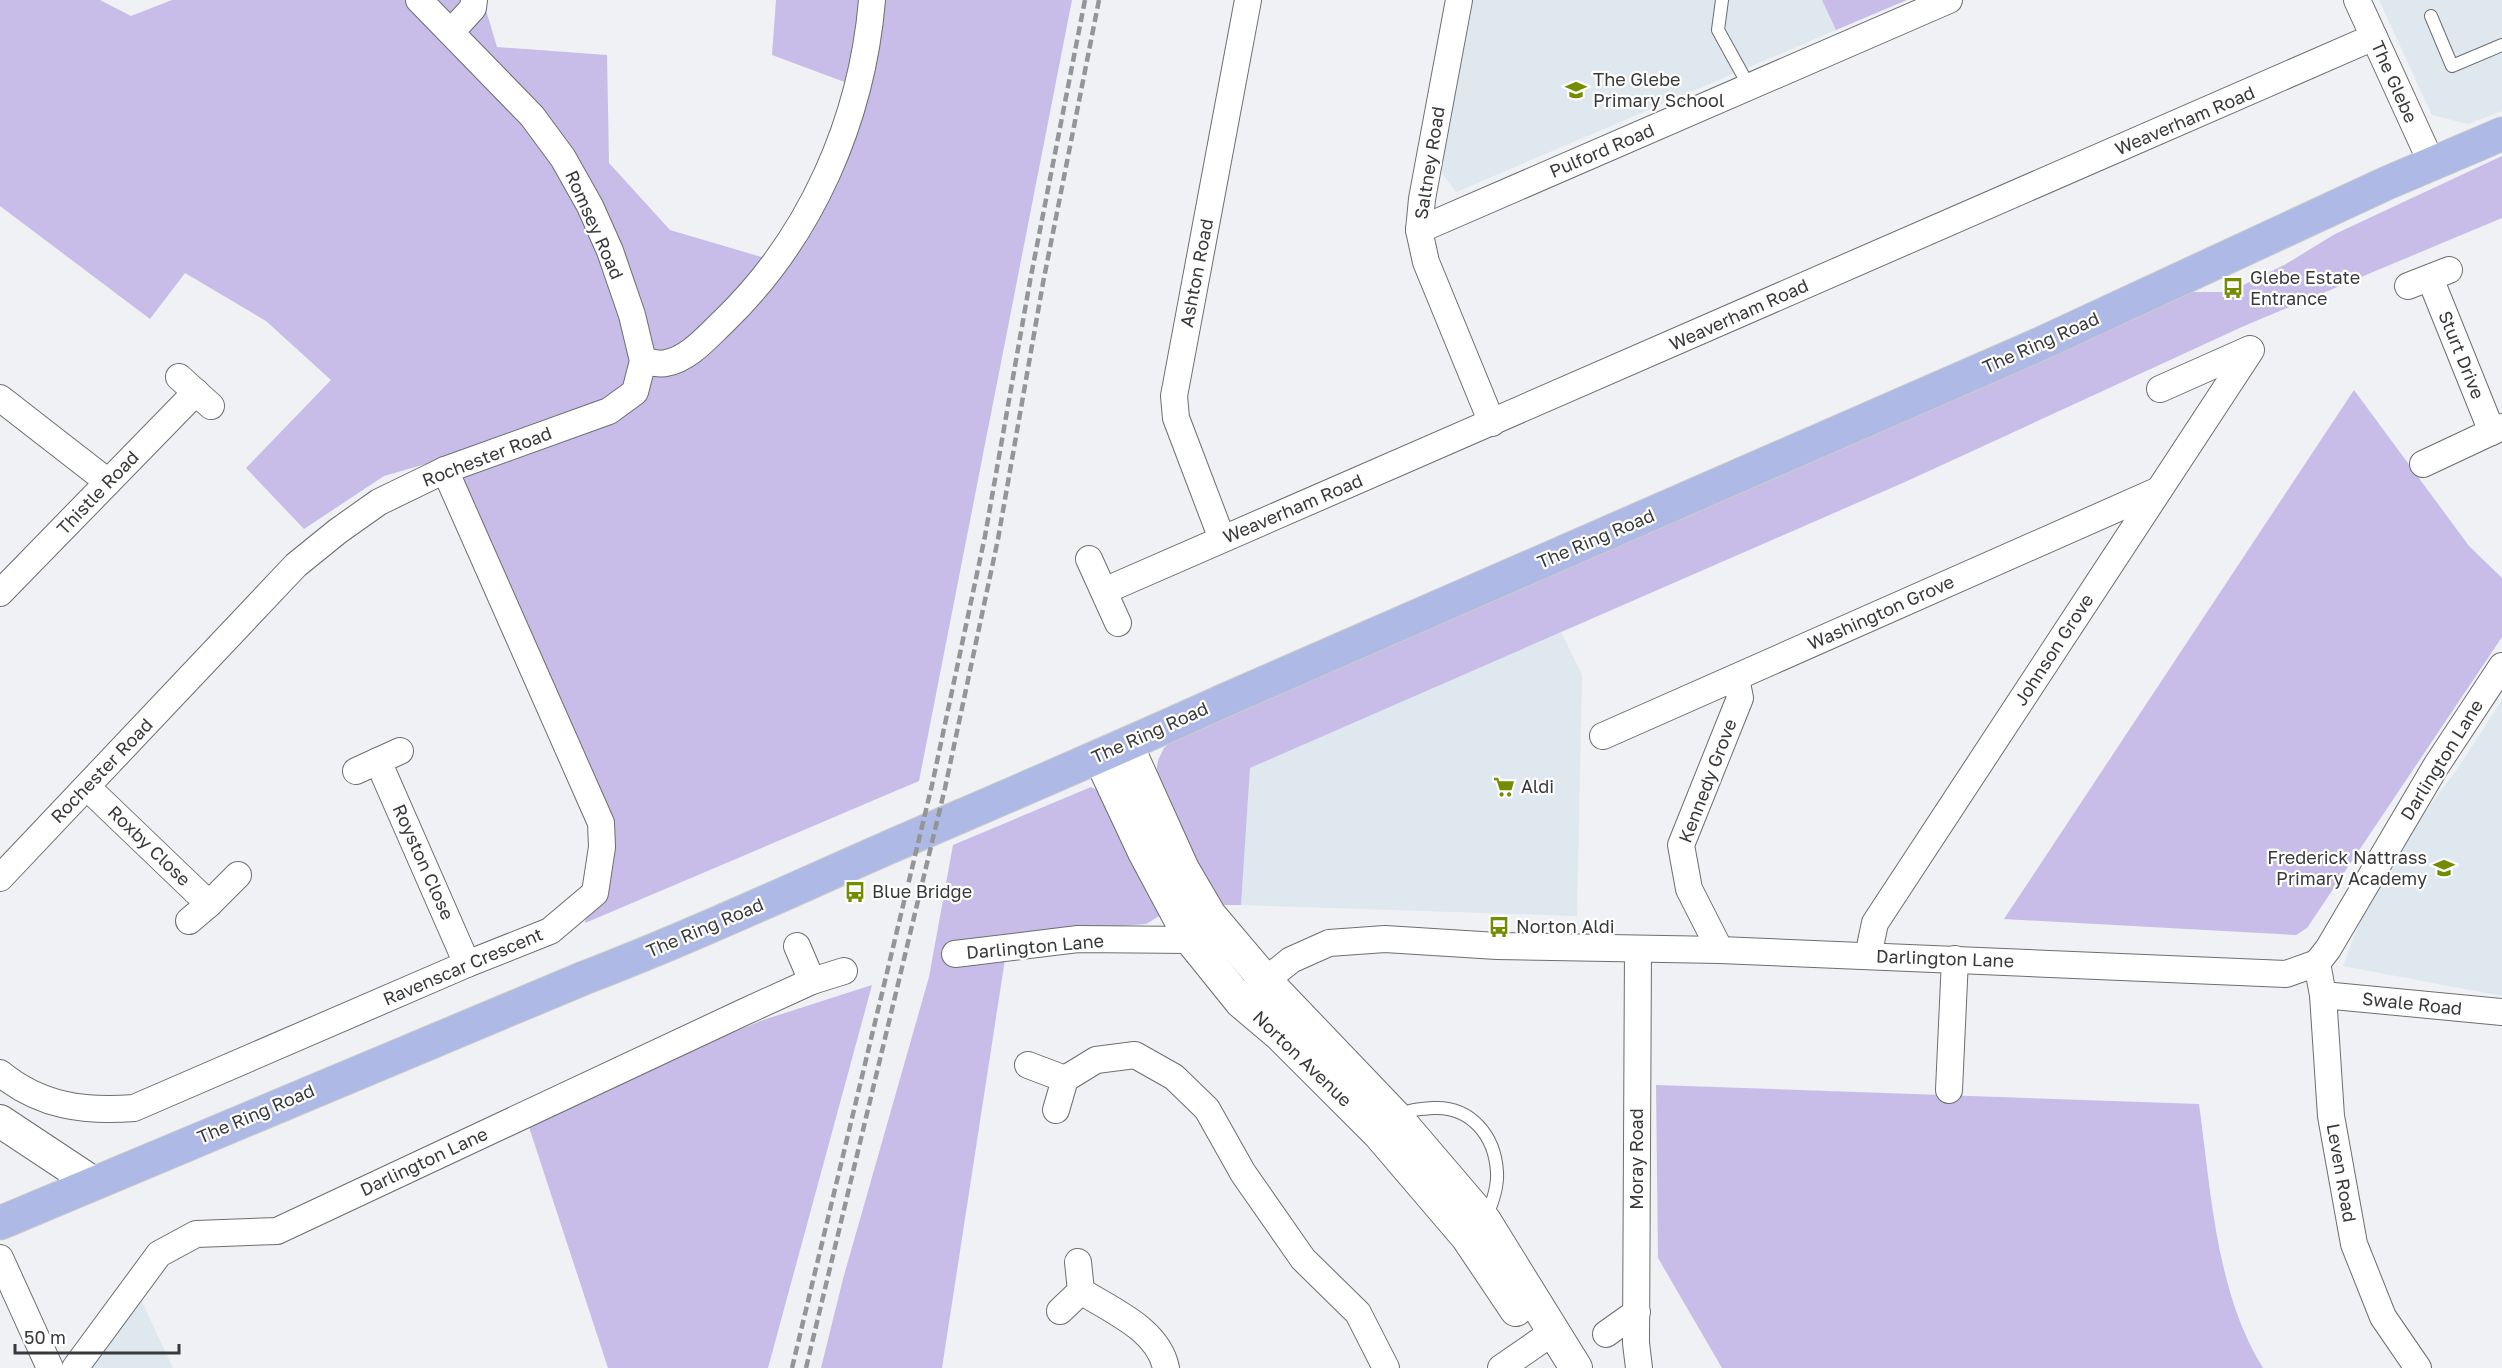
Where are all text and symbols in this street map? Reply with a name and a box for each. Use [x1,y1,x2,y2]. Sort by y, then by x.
street label: The Glebe [2367,37,2423,126]
place label: The Glebe Primary School [1593,68,1725,111]
school or university icon: The Glebe Primary School [1564,78,1588,102]
street label: Weaverham Road [2111,81,2258,159]
street label: Saltney Road [1409,105,1449,221]
street label: Pulford Road [1546,118,1657,182]
street label: Romsey Road [561,167,629,283]
street label: Ashton Road [1175,217,1217,329]
place label: Glebe Estate Entrance [2250,266,2360,309]
street label: Weaverham Road [1666,274,1811,355]
bus stop icon: Glebe Estate Entrance [2221,276,2245,300]
street label: The Ring Road [1979,307,2102,378]
street label: Sturt Drive [2434,307,2490,402]
street label: Rochester Road [419,421,555,491]
street label: Thistle Road [52,446,143,539]
street label: Weaverham Road [1219,469,1366,547]
street label: The Ring Road [1534,504,1657,573]
street label: Washington Grove [1804,570,1957,654]
street label: Johnson Grove [2009,589,2098,710]
street label: Darlington Lane [2395,695,2487,824]
street label: The Ring Road [1088,697,1211,768]
street label: Rochester Road [46,713,157,827]
street label: Kennedy Grove [1673,716,1741,846]
supermarket icon: Aldi [1492,775,1516,799]
place label: Aldi [1521,775,1554,797]
street label: Roxby Close [104,800,196,890]
street label: Royston Close [389,800,459,923]
place label: Frederick Nattrass Primary Academy [2267,846,2427,889]
school or university icon: Frederick Nattrass Primary Academy [2432,856,2456,880]
bus stop icon: Blue Bridge [843,880,867,904]
place label: Blue Bridge [872,880,972,902]
street label: The Ring Road [643,893,766,962]
bus stop icon: Norton Aldi [1487,915,1511,939]
place label: Norton Aldi [1516,915,1615,937]
street label: Ravenscar Crescent [379,922,546,1010]
street label: Darlington Lane [965,929,1105,963]
street label: Darlington Lane [1876,945,2014,971]
street label: Swale Road [2361,987,2463,1019]
street label: Norton Avenue [1249,1006,1357,1111]
street label: The Ring Road [194,1079,317,1148]
street label: Moray Road [1625,1108,1647,1210]
street label: Darlington Lane [356,1122,491,1200]
street label: Leven Road [2322,1122,2362,1224]
scale bar [15,1317,178,1355]
text: 50 m [24,1326,66,1348]

